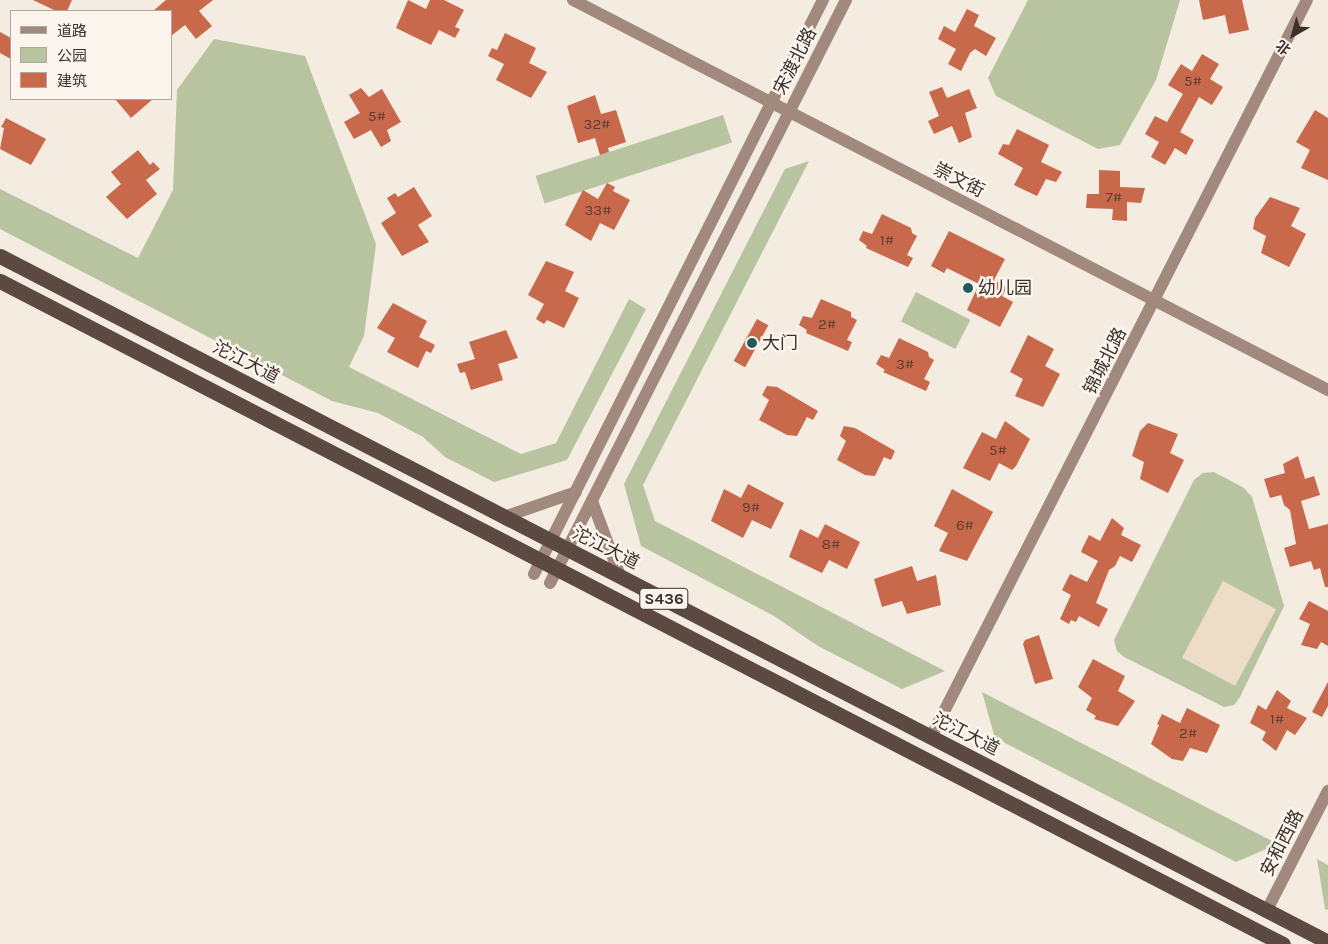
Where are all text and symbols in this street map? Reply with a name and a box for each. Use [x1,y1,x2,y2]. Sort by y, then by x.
legend [10,10,172,100]
north arrow [1268,10,1318,60]
text: 道路 [57,22,87,40]
street label: 宋渡北路 [769,24,821,98]
text: 北 [1273,36,1294,58]
text: 公园 [57,47,87,65]
text: 建筑 [57,72,87,90]
house number: 5# [1184,73,1202,91]
house number: 5# [368,108,386,126]
house number: 32# [584,116,610,134]
street label: 崇文街 [930,158,988,202]
house number: 7# [1106,189,1122,207]
house number: 33# [584,202,612,220]
house number: 1# [880,232,894,250]
place label: 幼儿园 [978,277,1032,299]
marker: 幼儿园 [962,282,974,294]
house number: 2# [818,316,836,334]
street label: 锦城北路 [1079,324,1131,398]
place label: 大门 [762,332,798,354]
street label: 沱江大道 [209,336,283,388]
marker: 大门 [746,337,758,349]
house number: 3# [896,356,914,374]
house number: 5# [989,442,1007,460]
house number: 9# [742,499,760,517]
house number: 6# [956,517,974,535]
street label: 沱江大道 [569,522,643,574]
house number: 8# [822,536,840,554]
road number: S436 [639,586,689,612]
street label: 沱江大道 [929,708,1003,760]
house number: 1# [1270,711,1284,729]
house number: 2# [1179,725,1197,743]
street label: 安和西路 [1256,806,1308,880]

